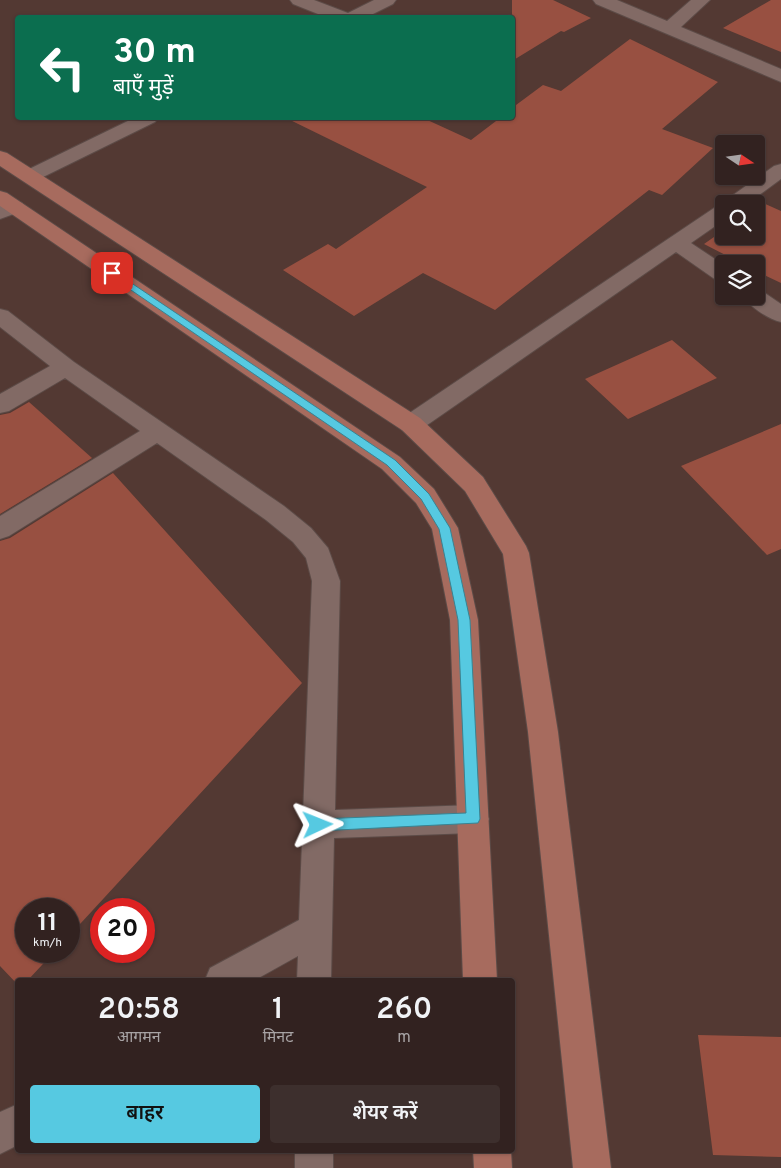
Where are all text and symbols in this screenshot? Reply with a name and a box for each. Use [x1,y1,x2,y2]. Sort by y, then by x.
text: 30 m [113,31,196,75]
icon: left [30,35,95,100]
text: बाएँ मुड़ें [113,75,174,102]
north arrow [715,135,765,185]
map controls [715,135,765,305]
button: search [715,195,765,245]
pin [91,252,133,294]
button: layers [715,255,765,305]
icon: arrive [98,259,126,287]
position arrow [291,798,343,850]
speed limit sign: 20 [90,898,155,963]
text: 11 [37,908,58,940]
text: km/h [33,935,62,951]
text: 20:58 [98,992,180,1029]
text: 1 [272,992,284,1029]
text: 260 [376,992,432,1029]
text: आगमन [117,1028,161,1048]
text: मिनट [263,1028,293,1048]
text: m [397,1028,411,1048]
button: बाहर [30,1085,260,1143]
button: शेयर करें [270,1085,500,1143]

